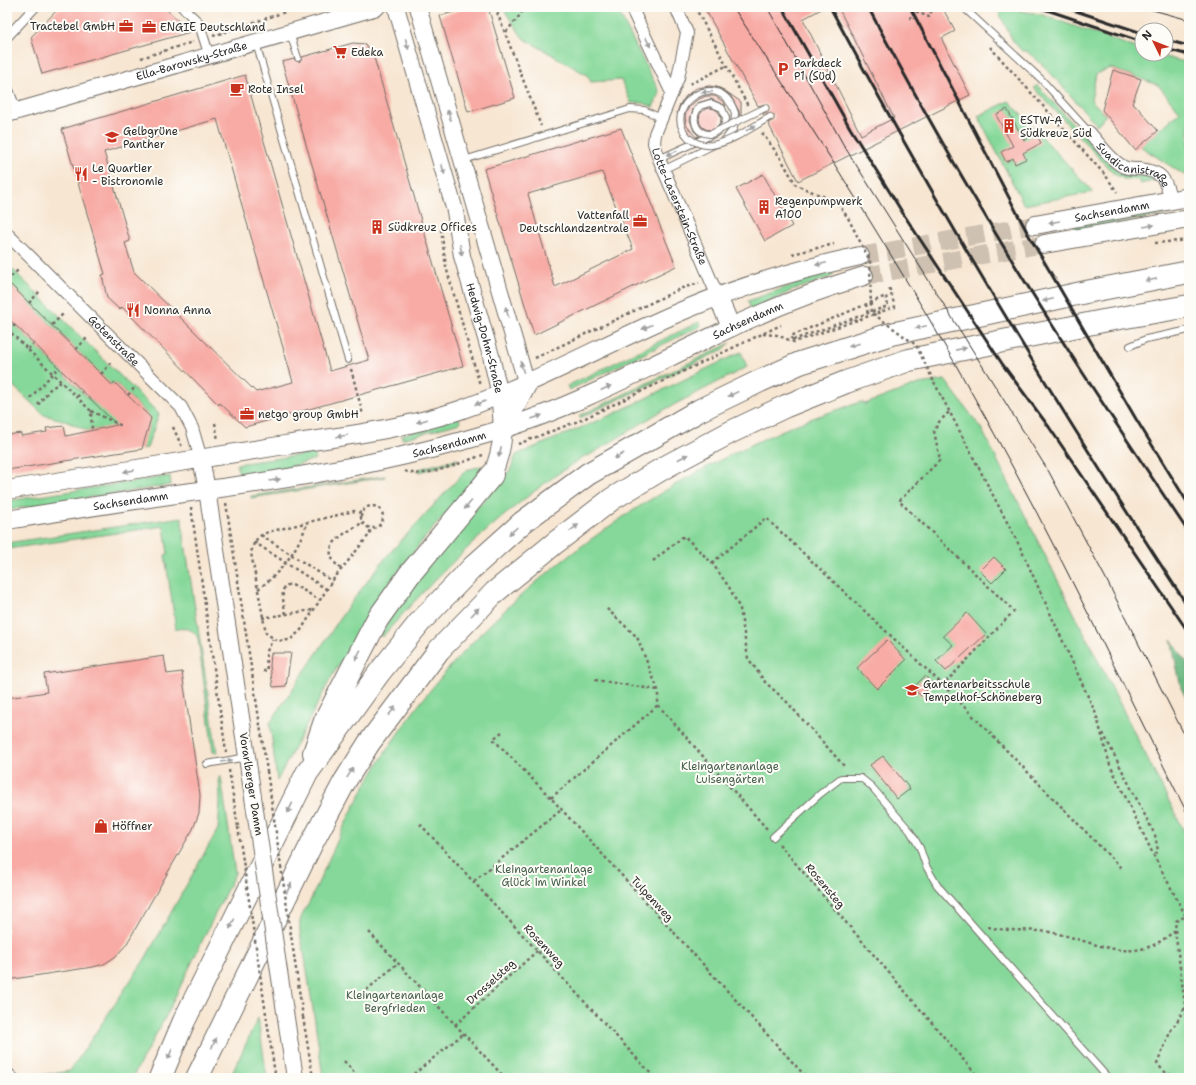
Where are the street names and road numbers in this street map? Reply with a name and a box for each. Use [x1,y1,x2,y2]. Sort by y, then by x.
street label: Ella-Barowsky-Straße [134,37,249,84]
street label: Suadicanistraße [1093,139,1174,190]
street label: Lotte-Laserstein-Straße [648,146,711,267]
street label: Sachsendamm [1073,197,1151,225]
street label: Hedwig-Dohm-Straße [463,281,507,395]
street label: Sachsendamm [710,298,786,343]
street label: Gotenstraße [85,312,143,369]
street label: Sachsendamm [411,427,488,461]
street label: Sachsendamm [92,488,170,514]
street label: Vorarlberger Damm [235,731,267,837]
street label: Rosensteg [802,860,848,912]
street label: Tulpenweg [627,873,677,925]
street label: Rosenweg [520,921,568,971]
street label: Drosselsteg [463,956,519,1008]

